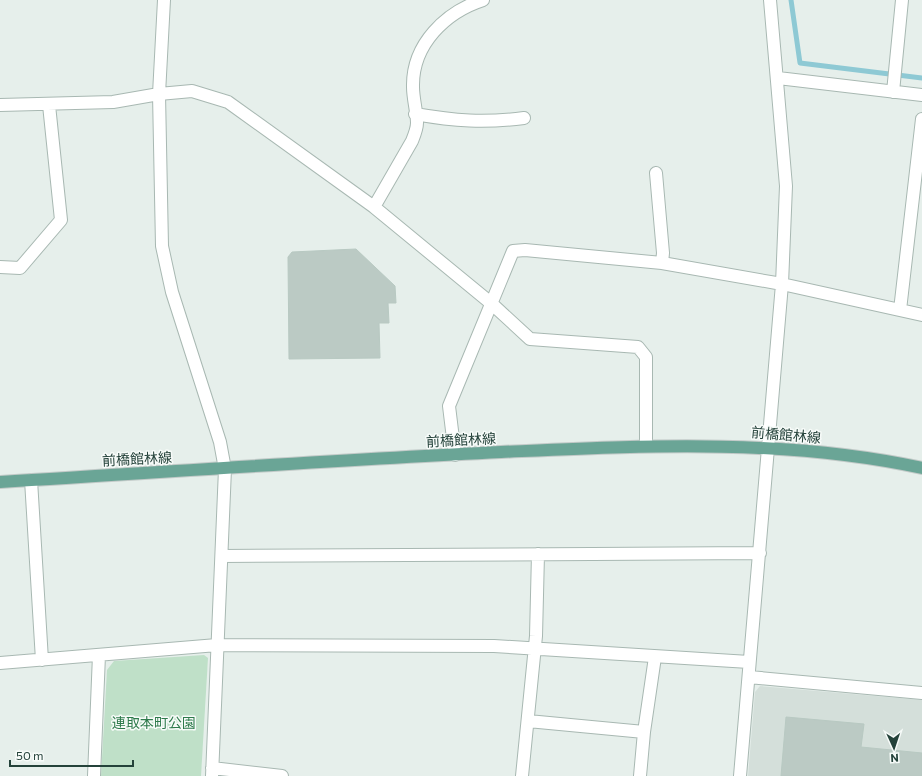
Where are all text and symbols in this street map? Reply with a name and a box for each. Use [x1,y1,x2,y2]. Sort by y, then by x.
street label: 前橋館林線 [750,423,822,446]
street label: 前橋館林線 [426,429,496,450]
street label: 前橋館林線 [102,448,172,469]
park label: 連取本町公園 [112,714,196,731]
north arrow [874,728,914,768]
scale bar [10,742,133,768]
text: 50 m [16,748,44,762]
text: N [890,752,899,765]

